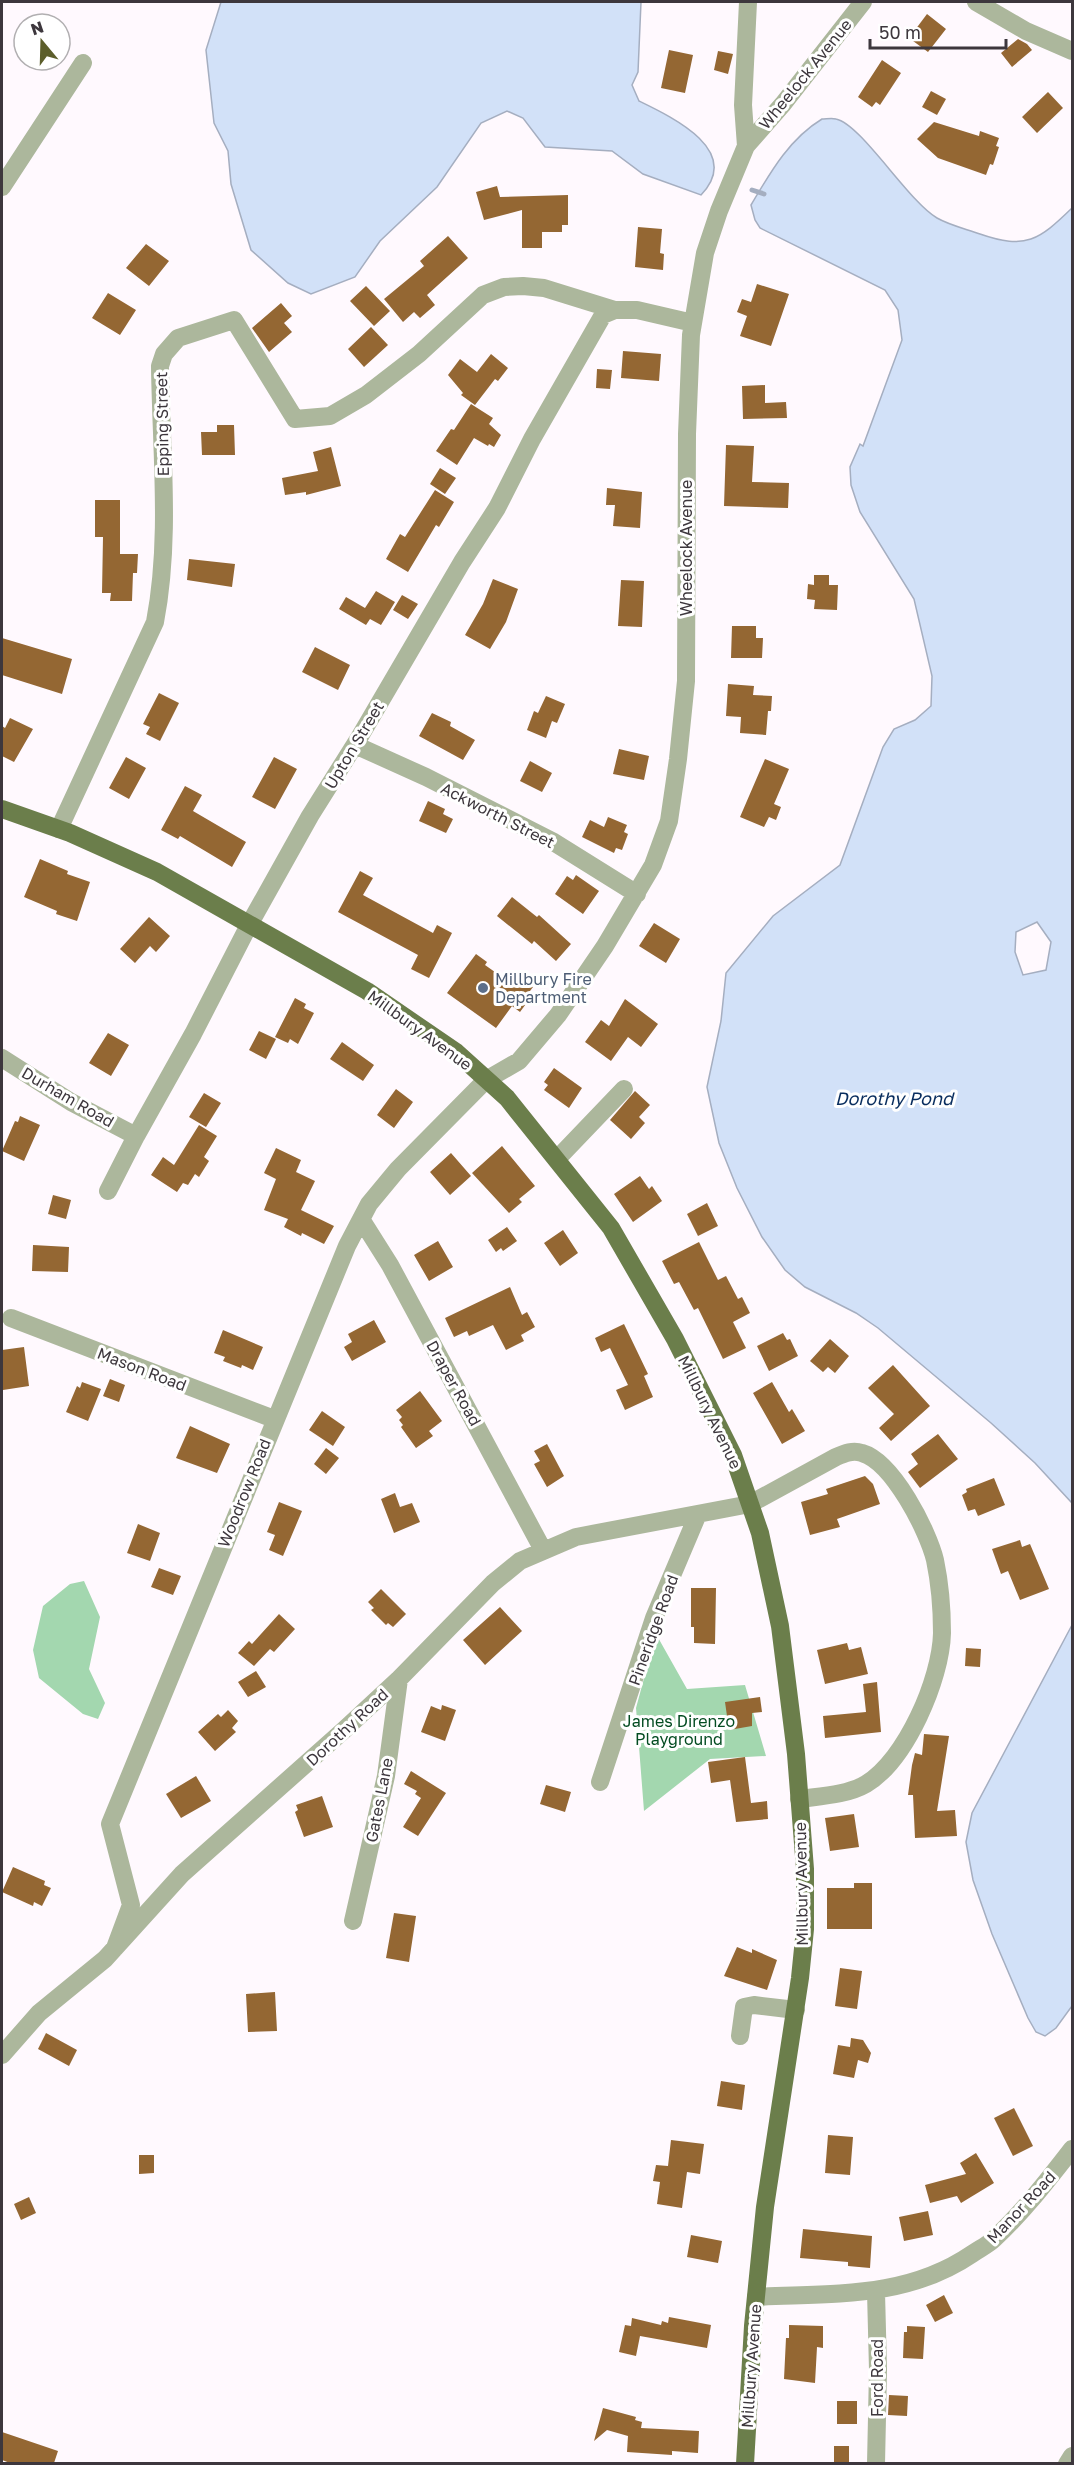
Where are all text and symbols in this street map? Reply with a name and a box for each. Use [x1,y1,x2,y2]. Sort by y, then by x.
north arrow [12,12,72,72]
scale bar [870,12,1006,50]
street label: Wheelock Avenue [754,15,856,133]
text: N [28,16,46,39]
text: 50 m [879,21,921,43]
street label: Epping Street [151,371,173,477]
street label: Wheelock Avenue [676,480,696,616]
street label: Upton Street [320,698,388,792]
street label: Ackworth Street [438,778,558,852]
place label: Millbury Fire Department [495,969,592,1007]
marker: Millbury Fire Department [476,981,490,995]
street label: Millbury Avenue [364,985,476,1075]
street label: Durham Road [18,1062,118,1132]
water label: Dorothy Pond [835,1087,955,1109]
street label: Draper Road [422,1337,486,1429]
street label: Mason Road [95,1343,189,1395]
street label: Millbury Avenue [674,1352,746,1472]
street label: Woodrow Road [213,1436,275,1550]
street label: Pineridge Road [624,1572,682,1688]
street label: Dorothy Road [302,1684,392,1770]
park label: James Direnzo Playground [623,1711,735,1749]
street label: Gates Lane [361,1756,397,1844]
street label: Millbury Avenue [790,1822,812,1946]
street label: Manor Road [982,2167,1060,2247]
street label: Millbury Avenue [737,2303,765,2429]
street label: Ford Road [867,2339,887,2417]

